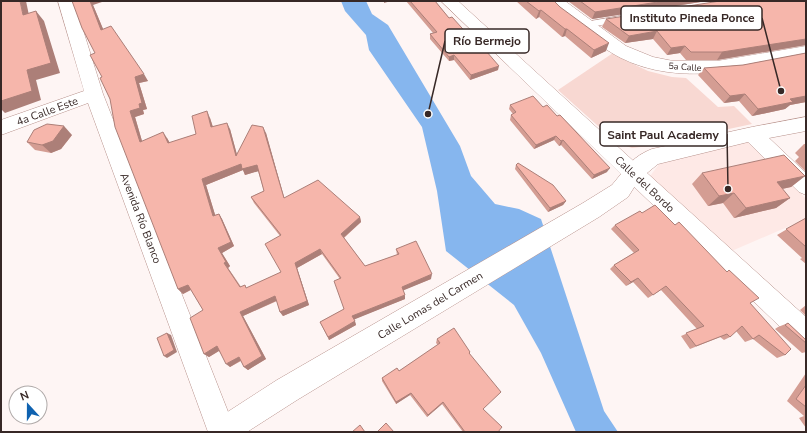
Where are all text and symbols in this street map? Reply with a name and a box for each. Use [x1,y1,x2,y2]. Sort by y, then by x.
callout: Instituto Pineda Ponce [621,6,762,30]
text: Instituto Pineda Ponce [629,10,755,26]
callout: Río Bermejo [445,29,529,53]
text: Río Bermejo [453,33,521,49]
street label: 5a Calle [668,60,702,74]
street label: 4a Calle Este [14,93,80,130]
callout: Saint Paul Academy [600,122,727,146]
text: Saint Paul Academy [607,127,720,143]
street label: Calle del Bordo [612,153,678,216]
street label: Avenida Río Blanco [116,171,165,266]
street label: Calle Lomas del Carmen [375,268,486,343]
north arrow [8,385,48,425]
text: N [18,388,31,405]

